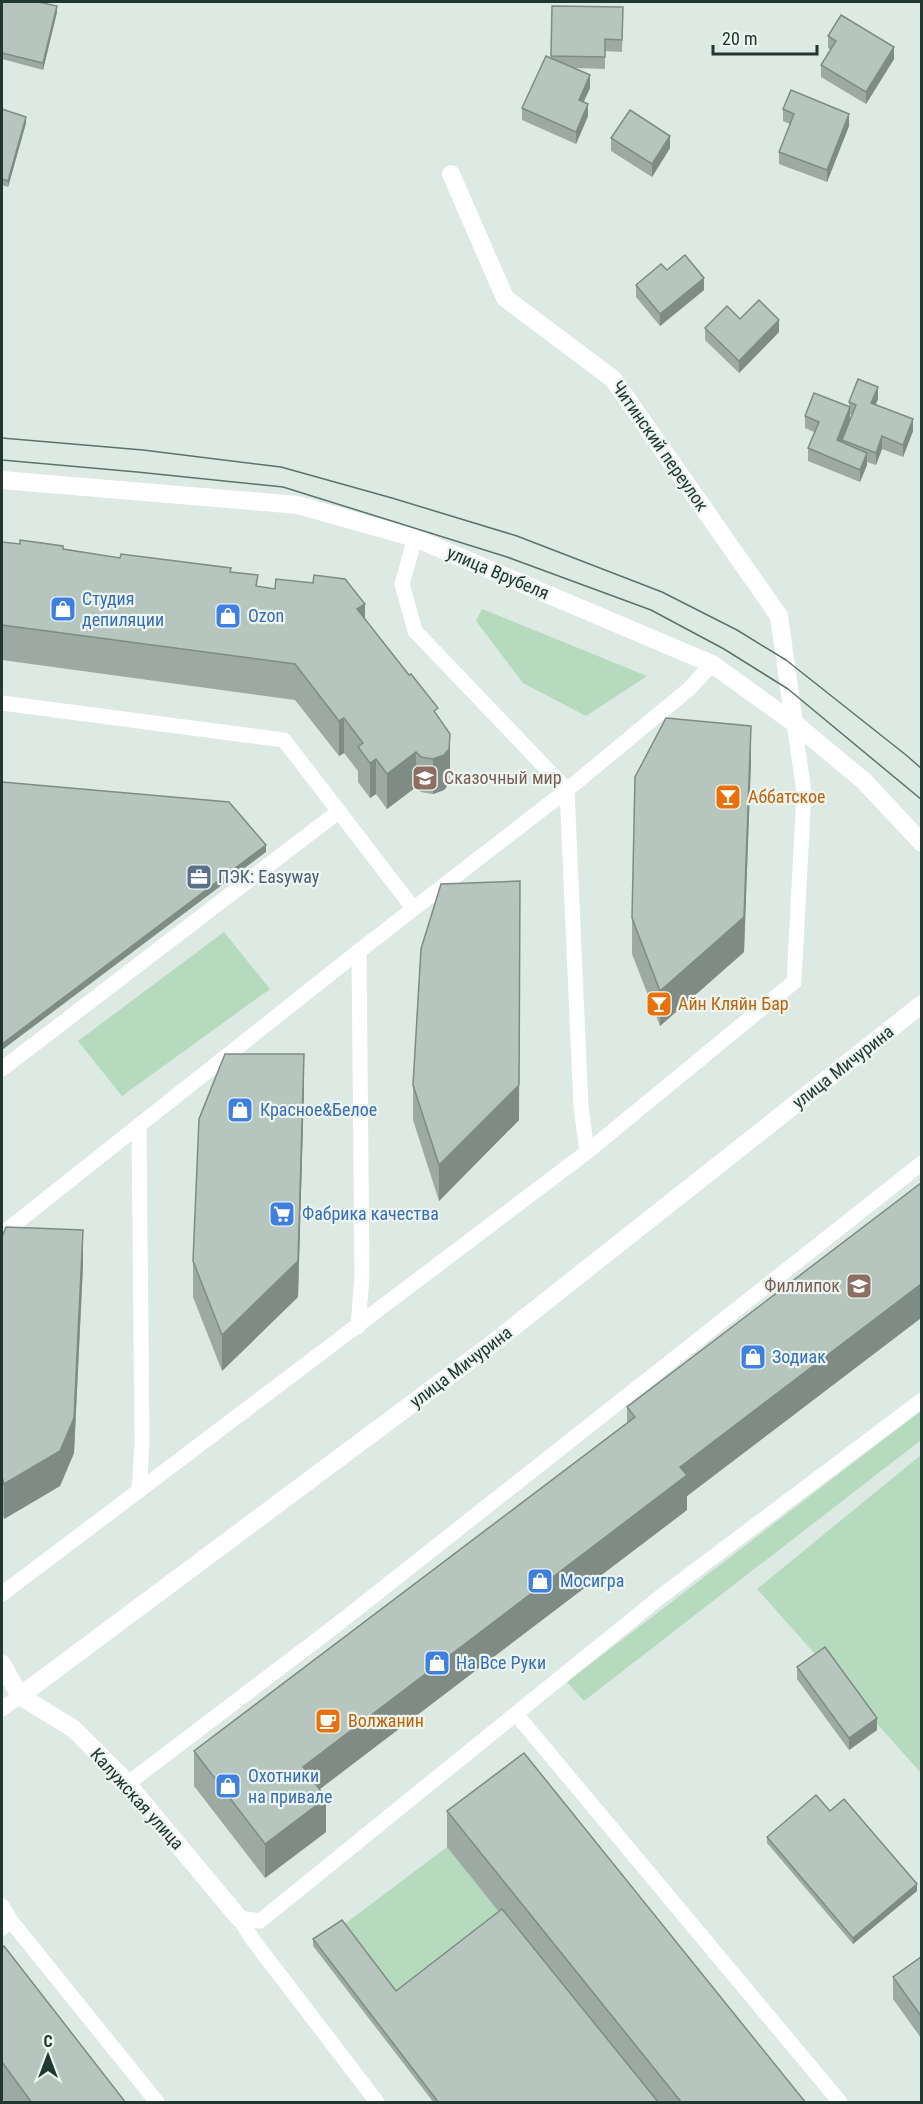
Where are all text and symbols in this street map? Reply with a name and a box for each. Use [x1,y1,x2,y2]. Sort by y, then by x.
scale bar [713,18,816,56]
text: 20 m [722,28,757,49]
street label: Читинский переулок [608,377,713,515]
street label: улица Врубеля [444,542,552,603]
place label: Студия депиляции [82,588,164,630]
shop icon: Студия депиляции [48,594,78,624]
shop icon: Ozon [213,601,243,631]
place label: Ozon [248,605,284,626]
school or university icon: Сказочный мир [410,763,440,793]
place label: Сказочный мир [444,767,562,788]
bar icon: Аббатское [713,782,743,812]
place label: Аббатское [748,786,826,807]
office icon: ПЭК: Easyway [184,862,214,892]
place label: ПЭК: Easyway [218,866,320,887]
bar icon: Айн Кляйн Бар [644,989,674,1019]
place label: Айн Кляйн Бар [678,993,789,1014]
street label: улица Мичурина [788,1021,897,1113]
shop icon: Красное&Белое [225,1095,255,1125]
place label: Красное&Белое [260,1099,377,1120]
supermarket icon: Фабрика качества [267,1199,297,1229]
place label: Фабрика качества [302,1203,439,1224]
school or university icon: Филлипок [844,1271,874,1301]
place label: Филлипок [764,1275,840,1296]
street label: улица Мичурина [406,1321,516,1412]
shop icon: Зодиак [738,1342,768,1372]
place label: Зодиак [772,1346,826,1367]
shop icon: Мосигра [525,1566,555,1596]
place label: Мосигра [560,1570,624,1591]
shop icon: На Все Руки [422,1648,452,1678]
place label: На Все Руки [456,1652,546,1673]
cafe icon: Волжанин [313,1706,343,1736]
place label: Волжанин [348,1710,424,1731]
street label: Калужская улица [86,1744,188,1854]
place label: Охотники на привале [248,1765,332,1807]
shop icon: Охотники на привале [213,1771,243,1801]
north arrow [18,2026,78,2086]
text: С [43,2032,53,2051]

